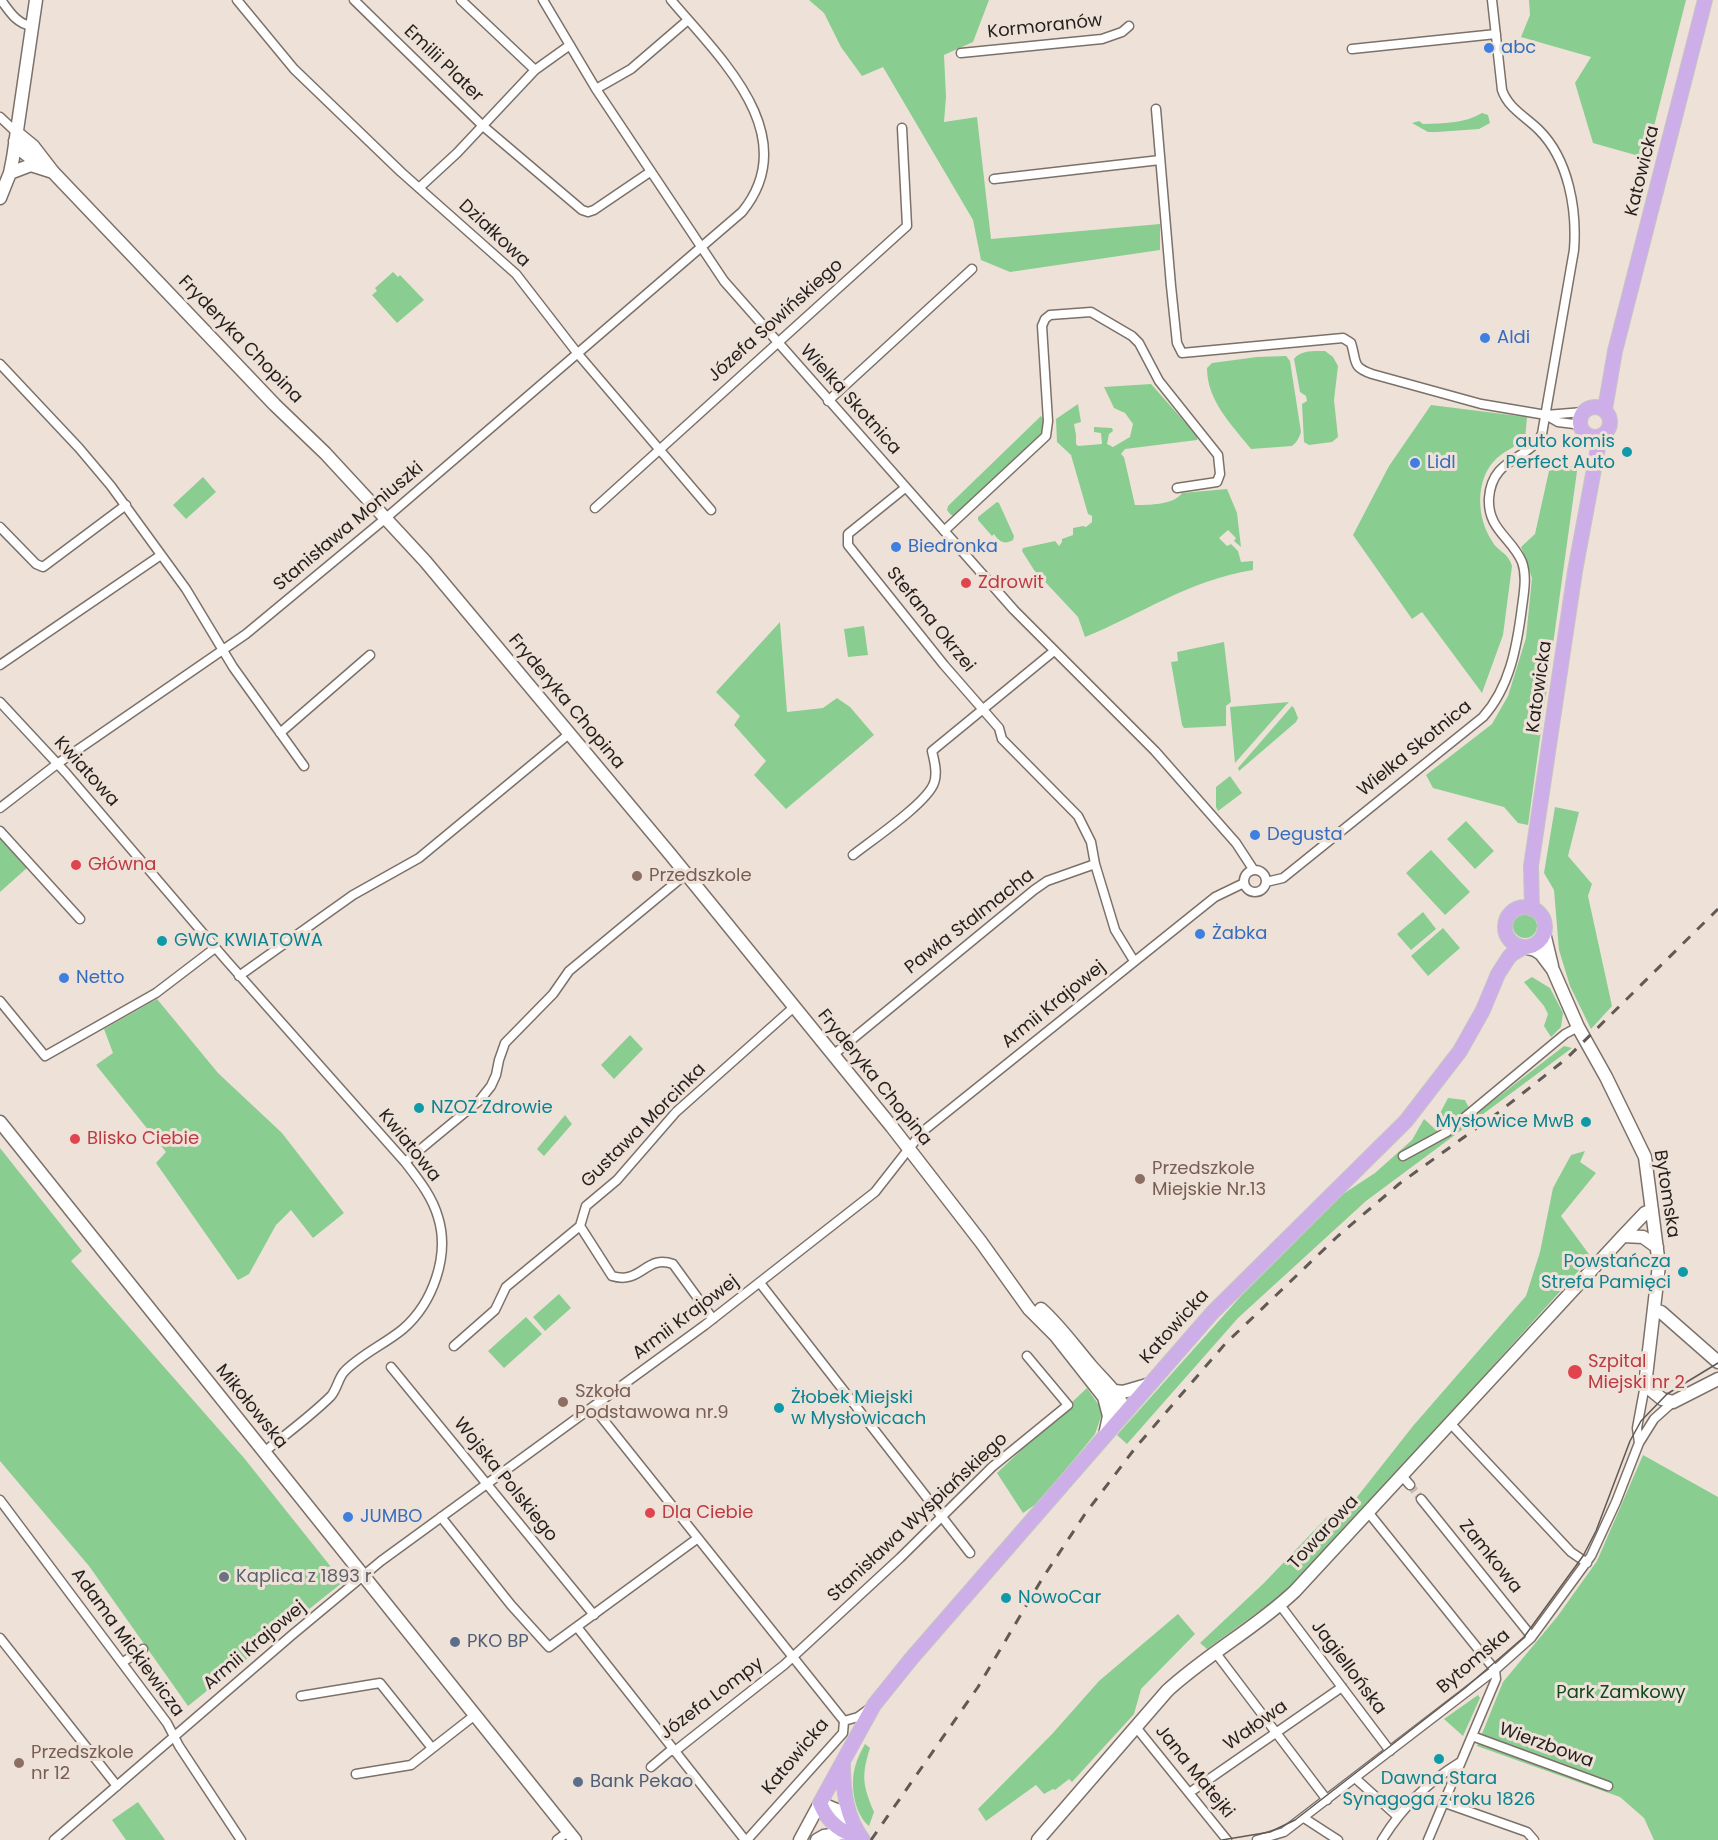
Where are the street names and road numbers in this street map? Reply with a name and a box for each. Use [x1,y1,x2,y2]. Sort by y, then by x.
street label: Kormoranów [986,10,1104,44]
street label: Emilii Plater [399,21,487,107]
street label: Katowicka [1621,123,1665,219]
street label: Działkowa [454,195,534,273]
street label: Józefa Sowińskiego [704,255,848,387]
street label: Fryderyka Chopina [173,272,307,408]
street label: Wielka Skotnica [795,340,905,460]
street label: Stanisława Moniuszki [270,458,428,596]
street label: Stefana Okrzei [881,563,979,677]
street label: Fryderyka Chopina [503,630,629,774]
street label: Katowicka [1523,640,1557,734]
street label: Wielka Skotnica [1354,696,1476,802]
street label: Kwiatowa [49,732,123,812]
street label: Pawła Stalmacha [901,865,1039,979]
street label: Armii Krajowej [998,957,1110,1053]
street label: Fryderyka Chopina [812,1005,936,1151]
street label: Gustawa Morcinka [577,1059,711,1193]
street label: Kwiatowa [373,1105,445,1187]
street label: Bytomska [1648,1149,1684,1239]
street label: Armii Krajowej [629,1271,743,1365]
street label: Katowicka [1136,1285,1214,1369]
street label: Mikołowska [210,1360,292,1454]
street label: Wojska Polskiego [448,1414,562,1546]
street label: Stanisława Wyspiańskiego [823,1429,1013,1607]
street label: Towarowa [1284,1491,1364,1575]
street label: Zamkowa [1454,1516,1526,1598]
street label: Adama Mickiewicza [66,1565,188,1721]
street label: Armii Krajowej [199,1597,311,1695]
street label: Jagiellońska [1306,1617,1390,1719]
street label: Bytomska [1433,1625,1515,1699]
street label: Józefa Lompy [656,1653,768,1745]
street label: Wałowa [1220,1696,1292,1756]
street label: Katowicka [758,1715,834,1799]
street label: Wierzbowa [1496,1719,1596,1773]
street label: Jana Matejki [1150,1721,1238,1823]

